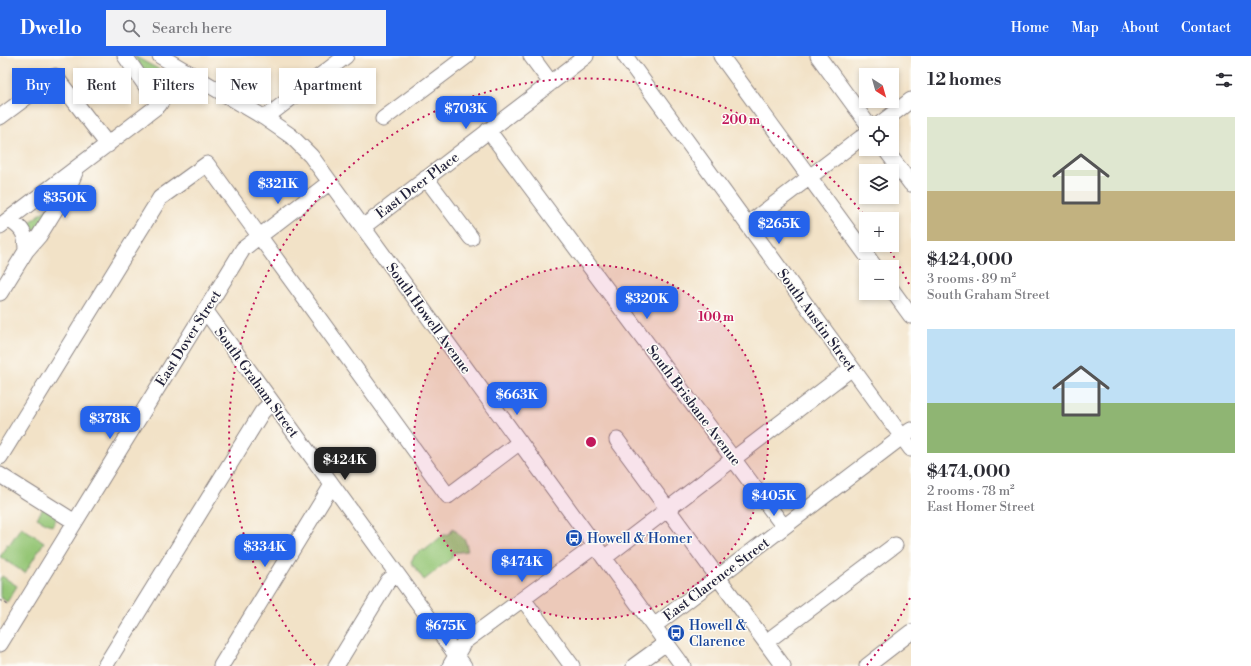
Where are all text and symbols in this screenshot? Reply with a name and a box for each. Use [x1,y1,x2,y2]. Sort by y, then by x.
search box [106,10,386,46]
text: Dwello [20,16,82,40]
icon: search [120,17,142,39]
text: Search here [152,19,232,38]
text: Home [1011,19,1049,37]
text: Map [1071,19,1099,37]
text: About [1121,19,1159,37]
text: Contact [1181,19,1231,37]
chip: Buy [12,68,65,104]
chip: Rent [73,68,131,104]
chip: Filters [139,68,208,104]
chip: New [216,68,271,104]
chip: Apartment [279,68,376,104]
north arrow [859,68,899,108]
map controls [859,68,899,300]
text: 12 homes [927,69,1001,91]
icon: filters [1213,69,1235,91]
pin: $703K [438,96,494,130]
text: $703K [445,101,487,117]
text: 200 m [722,113,760,128]
button: locate [859,116,899,156]
icon: home [1045,143,1117,215]
street label: East Deer Place [372,149,463,223]
button: layers [859,164,899,204]
pin: $321K [250,171,306,205]
text: $321K [258,176,298,192]
pin: $350K [37,185,93,219]
text: $350K [43,190,87,206]
pin: $265K [751,211,807,245]
button: + [859,212,899,252]
text: $265K [758,216,800,232]
text: $424,000 [927,249,1013,271]
street label: South Howell Avenue [382,259,475,378]
button: − [859,260,899,300]
street label: South Austin Street [773,266,860,376]
text: 3 rooms · 89 m² [927,271,1016,287]
pin: $320K [619,286,675,320]
street label: East Dover Street [152,287,226,390]
text: South Graham Street [927,287,1050,303]
text: $320K [625,291,669,307]
text: 100 m [698,310,734,325]
street label: South Graham Street [210,324,302,441]
street label: South Brisbane Avenue [642,342,745,470]
icon: home [1045,355,1117,427]
pin: $663K [489,382,545,416]
text: $663K [496,387,538,403]
pin: $378K [82,406,138,440]
text: $378K [89,411,131,427]
centre of rings [584,435,598,449]
pin: $424K [317,447,373,481]
text: $424K [323,452,367,468]
text: $474,000 [927,461,1010,483]
pin: $405K [746,483,802,517]
text: 2 rooms · 78 m² [927,483,1015,499]
text: $405K [752,488,796,504]
text: East Homer Street [927,499,1035,515]
bus stop icon: Howell & Homer [564,528,584,548]
place label: Howell & Homer [587,530,692,548]
pin: $334K [237,534,293,568]
street label: East Clarence Street [660,534,773,626]
text: $334K [244,539,286,555]
pin: $474K [494,549,550,583]
text: $474K [501,554,543,570]
pin: $675K [418,613,474,647]
place label: Howell & Clarence [689,617,748,651]
text: $675K [425,618,467,634]
bus stop icon: Howell & Clarence [666,623,686,643]

